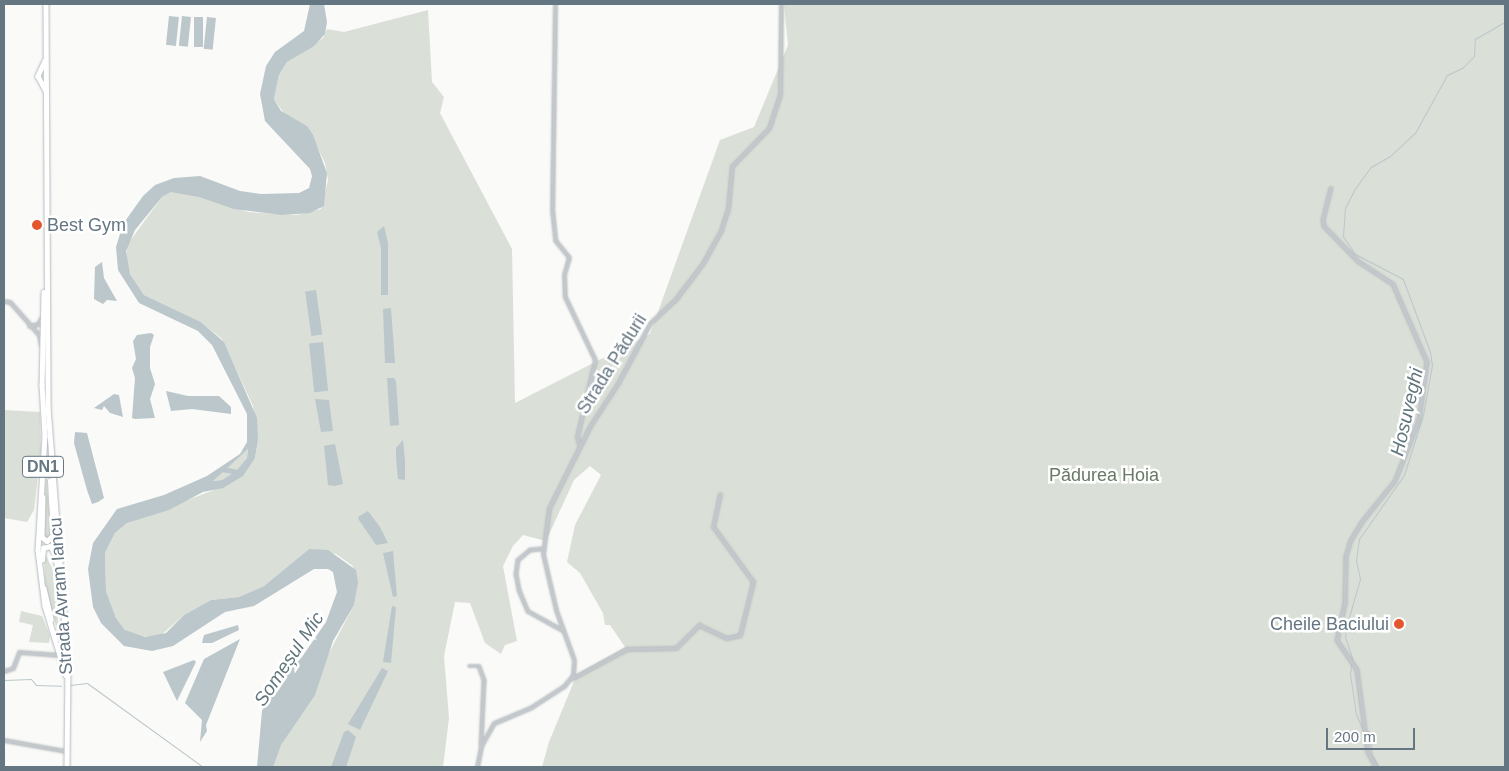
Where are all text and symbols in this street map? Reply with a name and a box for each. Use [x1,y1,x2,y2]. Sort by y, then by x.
place label: Best Gym [47,214,126,236]
marker: Best Gym [31,219,43,231]
street label: Strada Pădurii [573,310,651,418]
water label: Hosuveghi [1386,366,1428,458]
road number: DN1 [22,454,64,481]
park label: Pădurea Hoia [1049,464,1159,486]
street label: Strada Avram Iancu [45,516,77,676]
water label: Someșul Mic [249,608,329,710]
place label: Cheile Baciului [1270,613,1389,635]
marker: Cheile Baciului [1393,618,1405,630]
scale bar [1329,718,1418,750]
text: 200 m [1334,728,1376,745]

